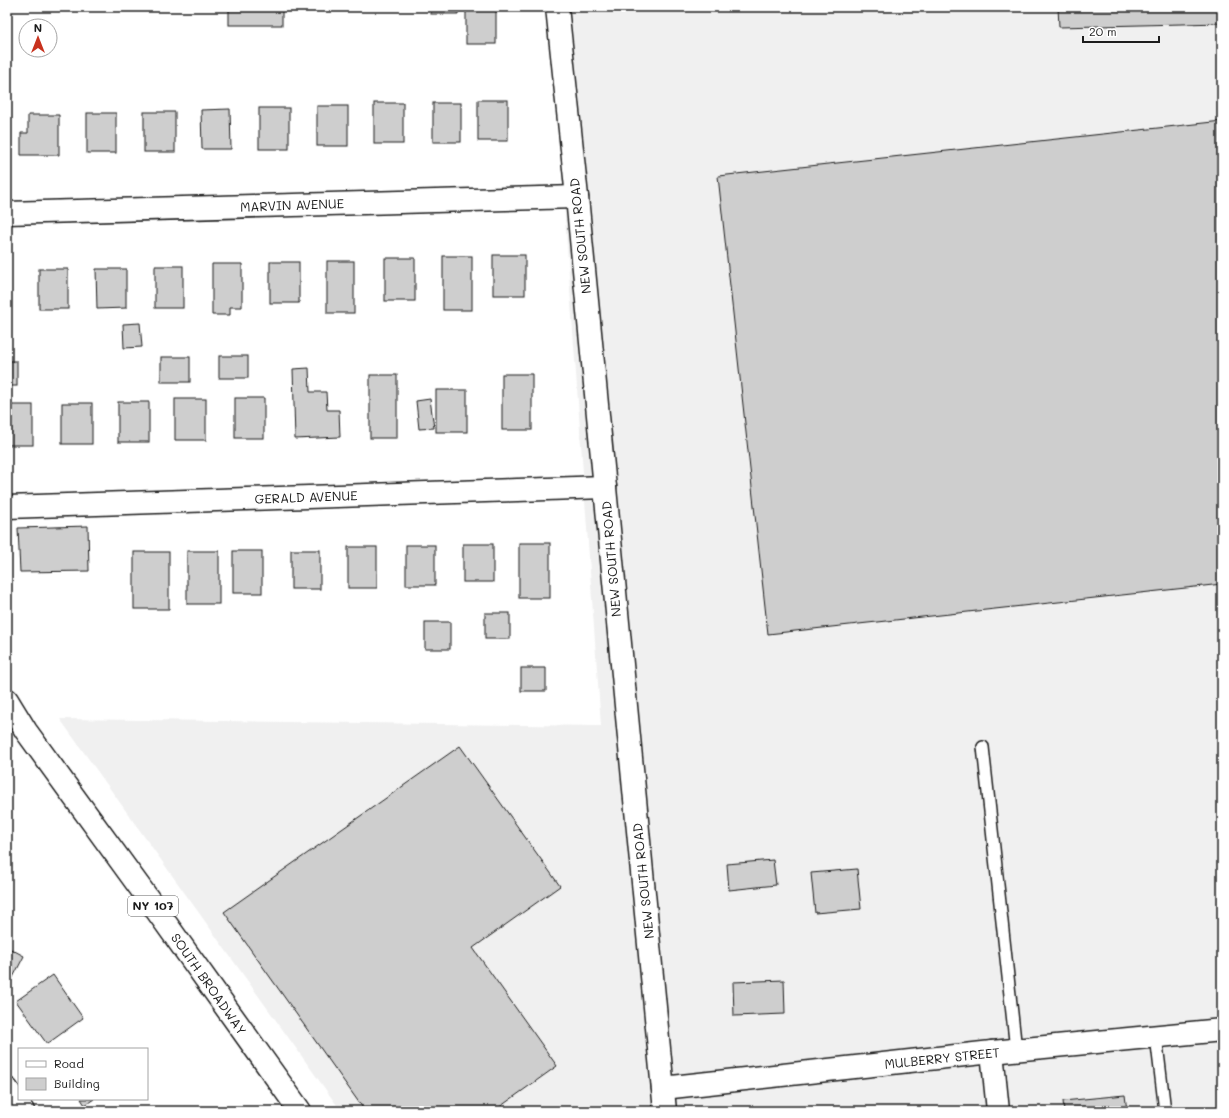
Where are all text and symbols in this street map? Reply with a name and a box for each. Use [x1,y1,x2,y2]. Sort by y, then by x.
north arrow [18,18,58,58]
scale bar [1083,18,1159,44]
text: N [34,20,42,35]
text: 20 m [1089,23,1117,39]
street label: NEW SOUTH ROAD [565,177,594,295]
street label: MARVIN AVENUE [240,194,344,215]
street label: GERALD AVENUE [254,486,358,507]
street label: NEW SOUTH ROAD [597,500,624,618]
street label: NEW SOUTH ROAD [628,822,657,940]
road number: NY 107 [128,896,178,916]
street label: SOUTH BROADWAY [168,929,251,1038]
street label: MULBERRY STREET [883,1043,1000,1072]
legend [18,1048,148,1100]
text: Road [54,1055,84,1071]
text: Building [54,1075,100,1091]

